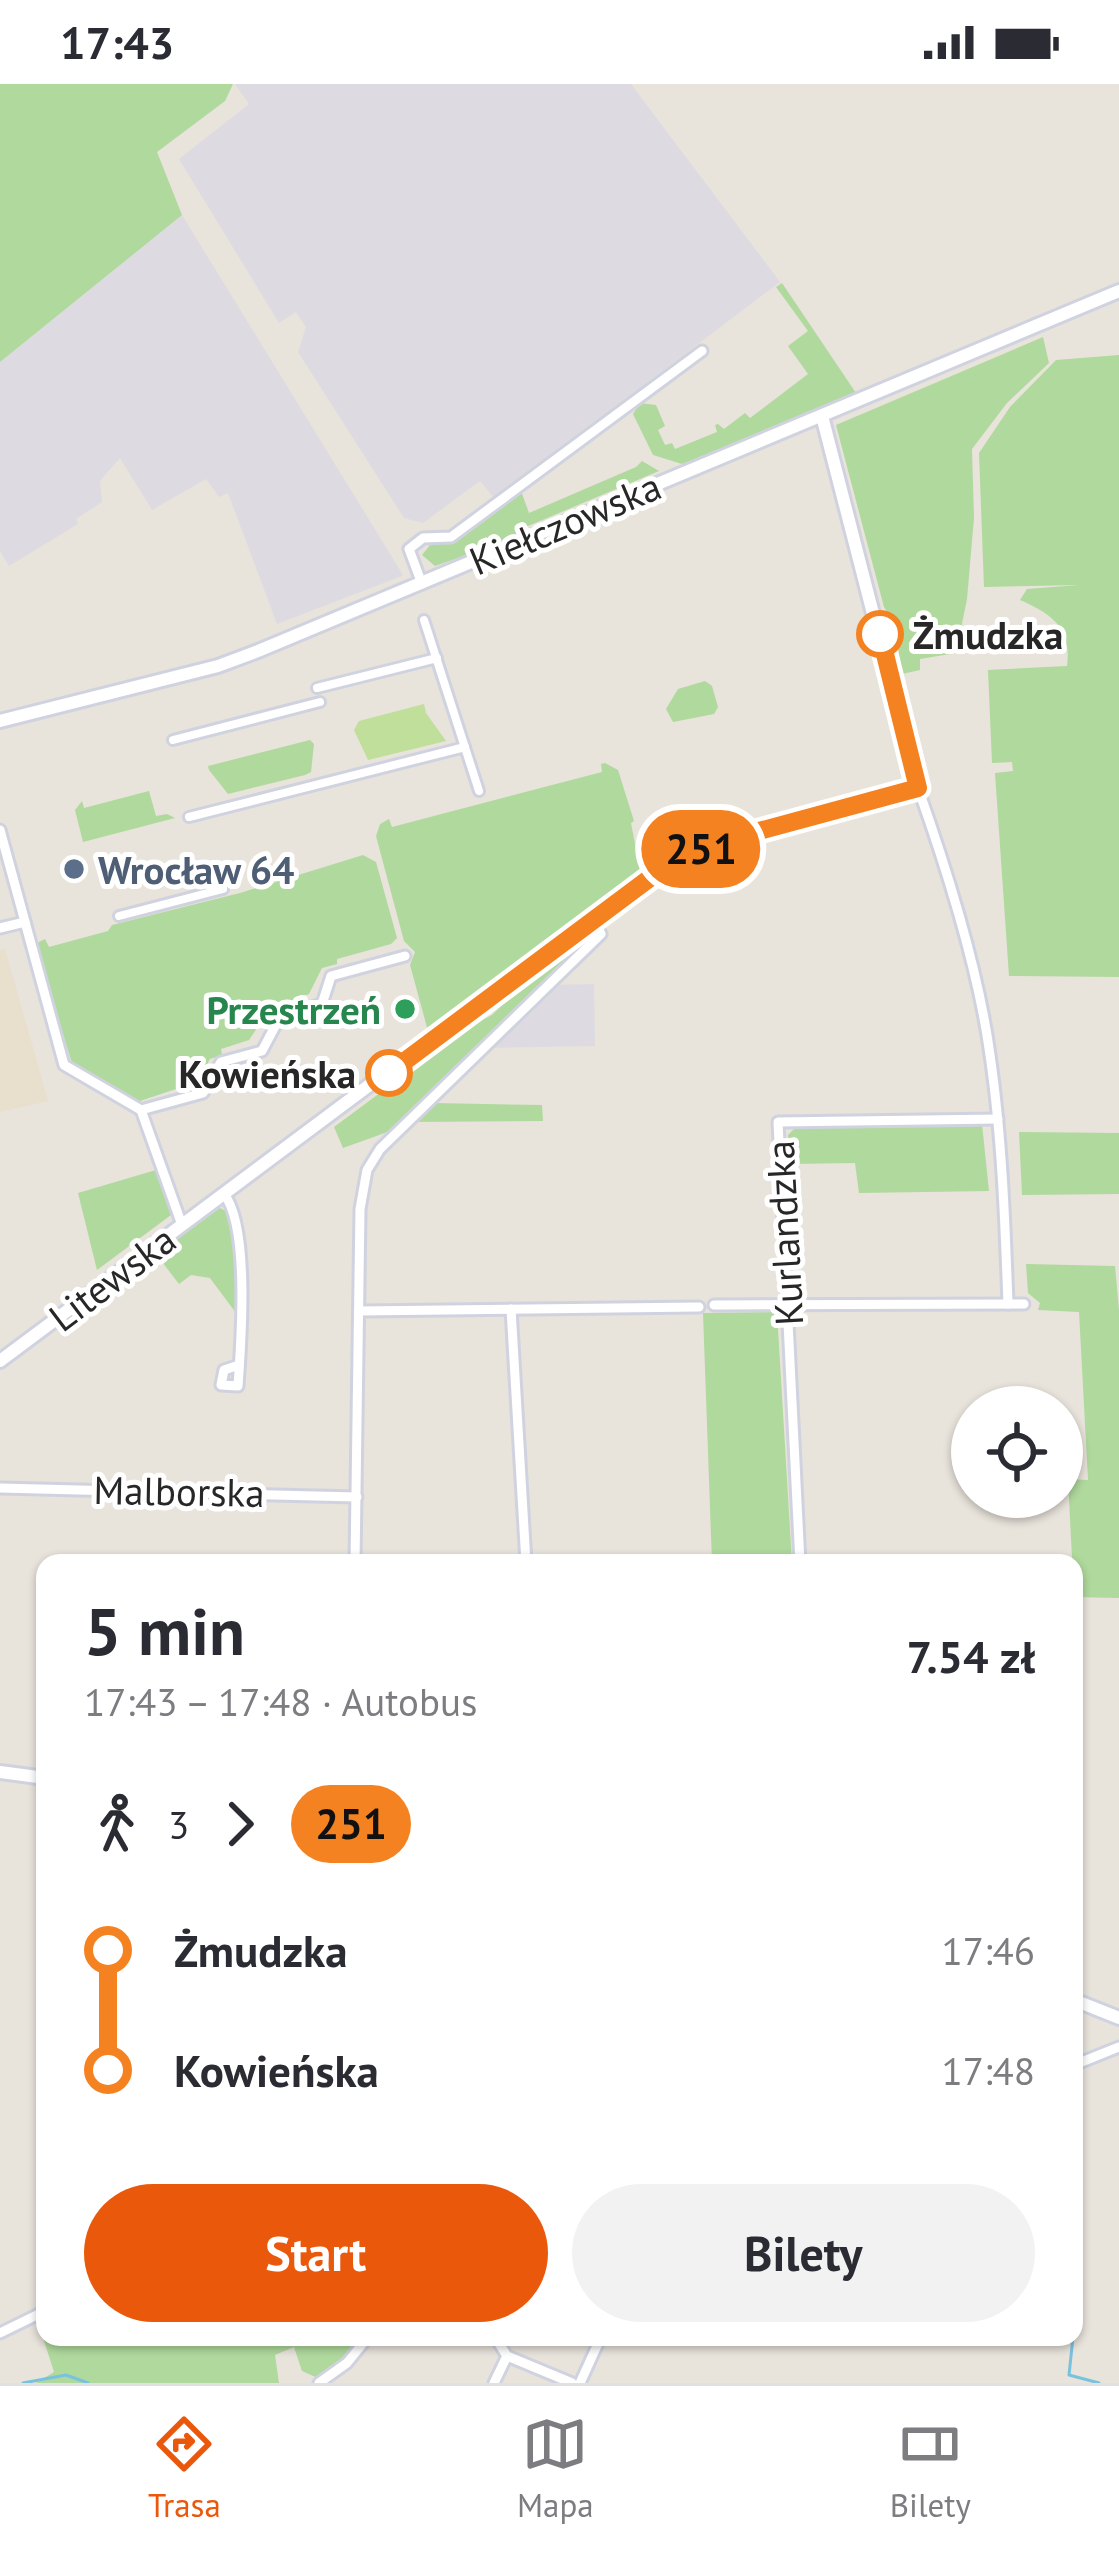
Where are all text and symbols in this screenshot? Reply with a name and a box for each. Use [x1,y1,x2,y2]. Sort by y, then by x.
text: 17:43 [60,13,174,71]
street label: Kiełczowska [462,460,668,586]
place label: Żmudzka [913,609,1063,660]
marker: Żmudzka [858,612,902,656]
line badge: 251 [632,810,770,888]
text: 251 [665,821,737,876]
place label: Wrocław 64 [98,844,294,895]
marker: Wrocław 64 [61,856,87,882]
place label: Przestrzeń [206,984,381,1035]
marker: Przestrzeń [392,996,418,1022]
place label: Kowieńska [178,1048,356,1099]
marker: Kowieńska [367,1051,411,1095]
street label: Kurlandzka [754,1139,814,1327]
street label: Litewska [38,1214,186,1342]
map controls [951,1386,1083,1518]
button: locate [951,1386,1083,1518]
street label: Malborska [93,1464,265,1518]
text: 5 min [84,1588,245,1673]
text: 7.54 zł [906,1627,1035,1685]
text: 17:43 – 17:48 · Autobus [84,1676,477,1727]
icon: walk [84,1791,150,1857]
icon: forward [207,1791,273,1857]
text: 251 [315,1796,387,1851]
text: 3 [168,1799,189,1850]
text: Żmudzka [174,1921,347,1979]
text: 17:46 [941,1925,1035,1976]
text: Kowieńska [174,2041,379,2099]
text: 17:48 [941,2045,1035,2096]
button: Start [84,2184,548,2322]
button: Bilety [572,2184,1035,2322]
tab: Trasa [148,2411,221,2526]
tab: Mapa [517,2411,594,2526]
tab: Bilety [890,2411,971,2526]

